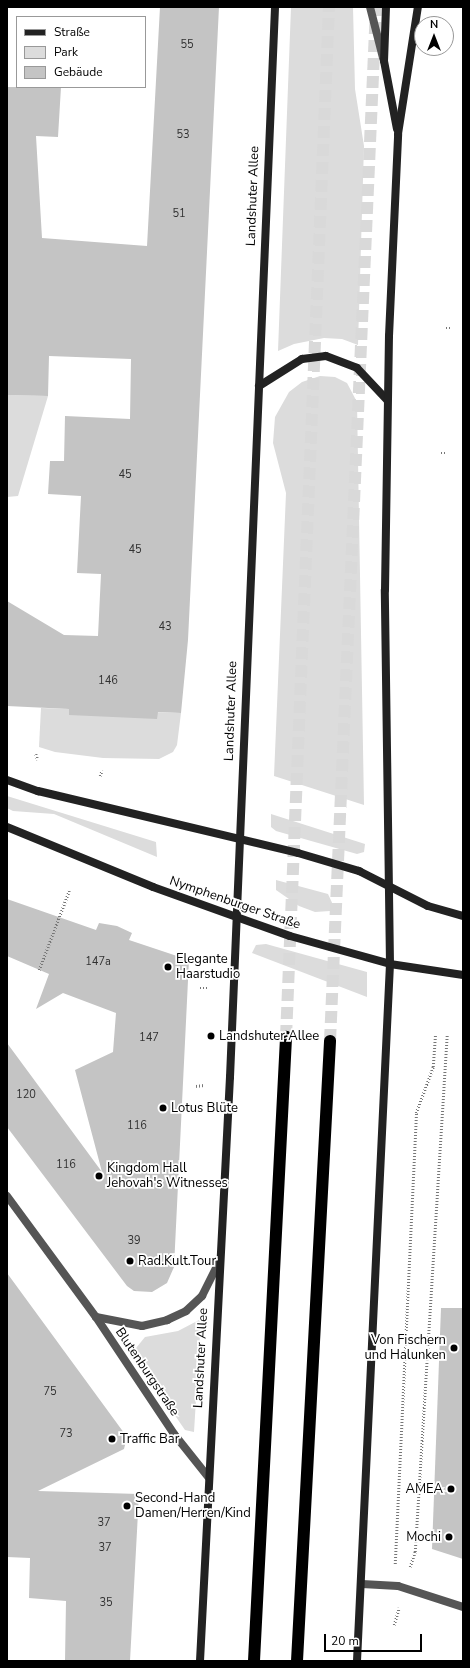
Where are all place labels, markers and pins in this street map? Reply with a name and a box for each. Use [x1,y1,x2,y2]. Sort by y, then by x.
place label: Elegante Haarstudio [176,952,240,983]
marker: Elegante Haarstudio [163,962,173,972]
place label: Landshuter Allee [219,1028,319,1044]
marker: Landshuter Allee [206,1031,216,1041]
place label: Lotus Blüte [171,1100,238,1116]
marker: Lotus Blüte [158,1103,168,1113]
place label: Kingdom Hall Jehovah's Witnesses [107,1161,228,1192]
marker: Kingdom Hall Jehovah's Witnesses [94,1171,104,1181]
place label: Rad.Kult.Tour [138,1253,216,1269]
marker: Rad.Kult.Tour [125,1256,135,1266]
place label: Von Fischern und Halunken [364,1333,446,1364]
marker: Von Fischern und Halunken [449,1343,459,1353]
place label: Traffic Bar [120,1431,179,1447]
marker: Traffic Bar [107,1434,117,1444]
place label: AMEA [406,1481,443,1497]
marker: AMEA [446,1484,456,1494]
place label: Second-Hand Damen/Herren/Kind [135,1491,251,1522]
marker: Second-Hand Damen/Herren/Kind [122,1501,132,1511]
place label: Mochi [406,1529,441,1545]
marker: Mochi [444,1532,454,1542]

